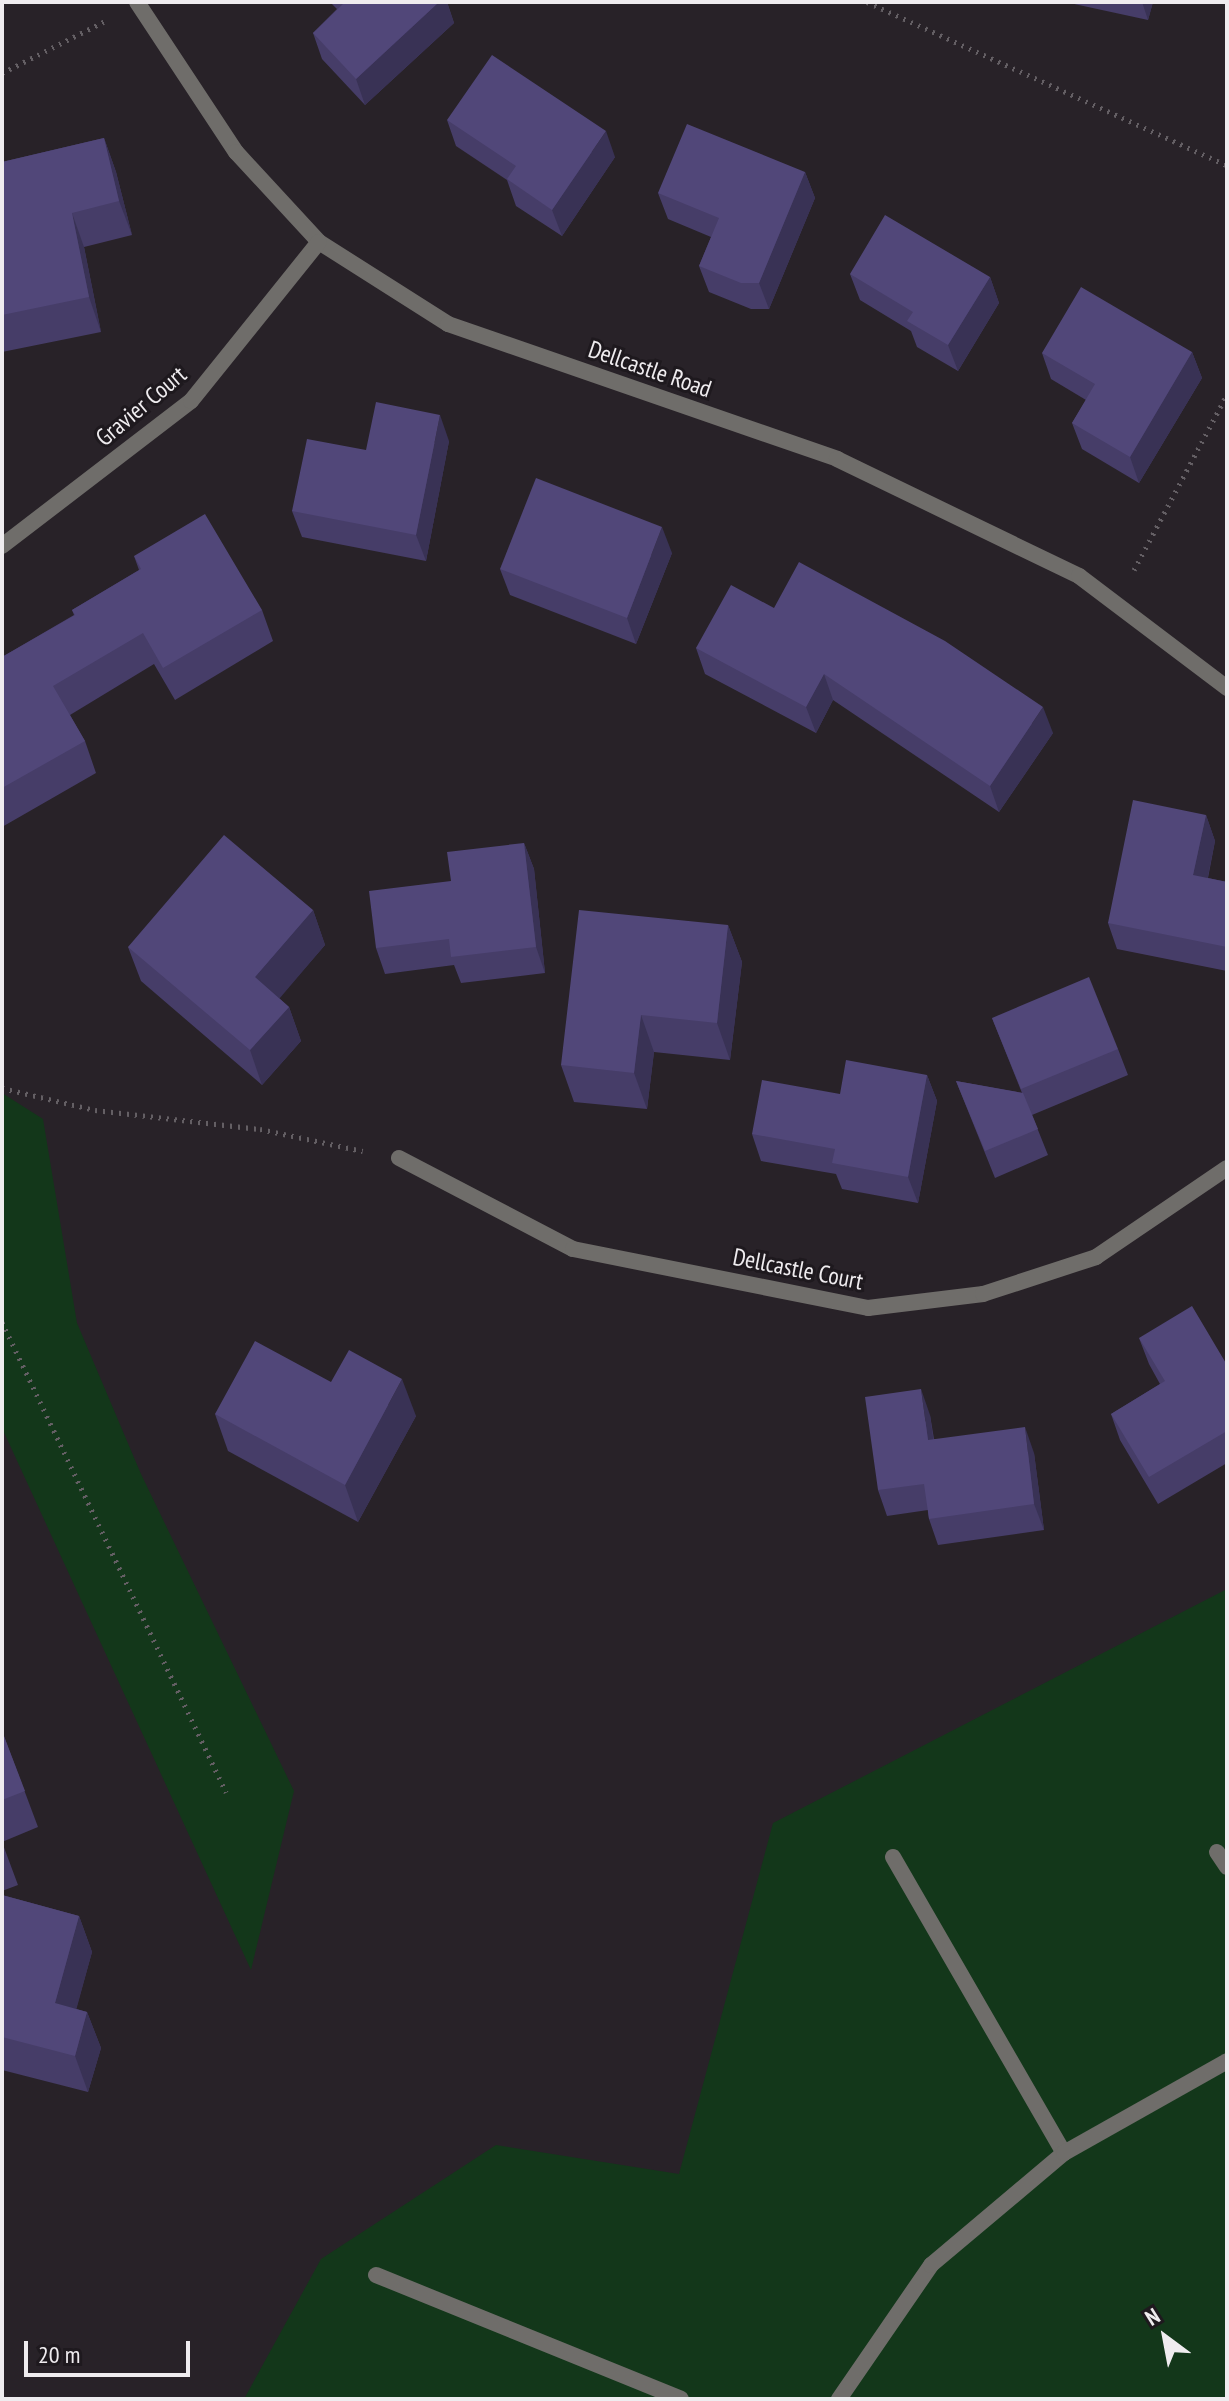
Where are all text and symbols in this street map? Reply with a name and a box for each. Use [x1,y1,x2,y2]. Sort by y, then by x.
street label: Dellcastle Road [585,335,715,403]
street label: Gravier Court [90,360,192,452]
street label: Dellcastle Court [730,1242,866,1296]
north arrow [1125,2297,1205,2377]
text: N [1140,2302,1165,2332]
scale bar [28,2325,194,2375]
text: 20 m [38,2339,80,2370]

